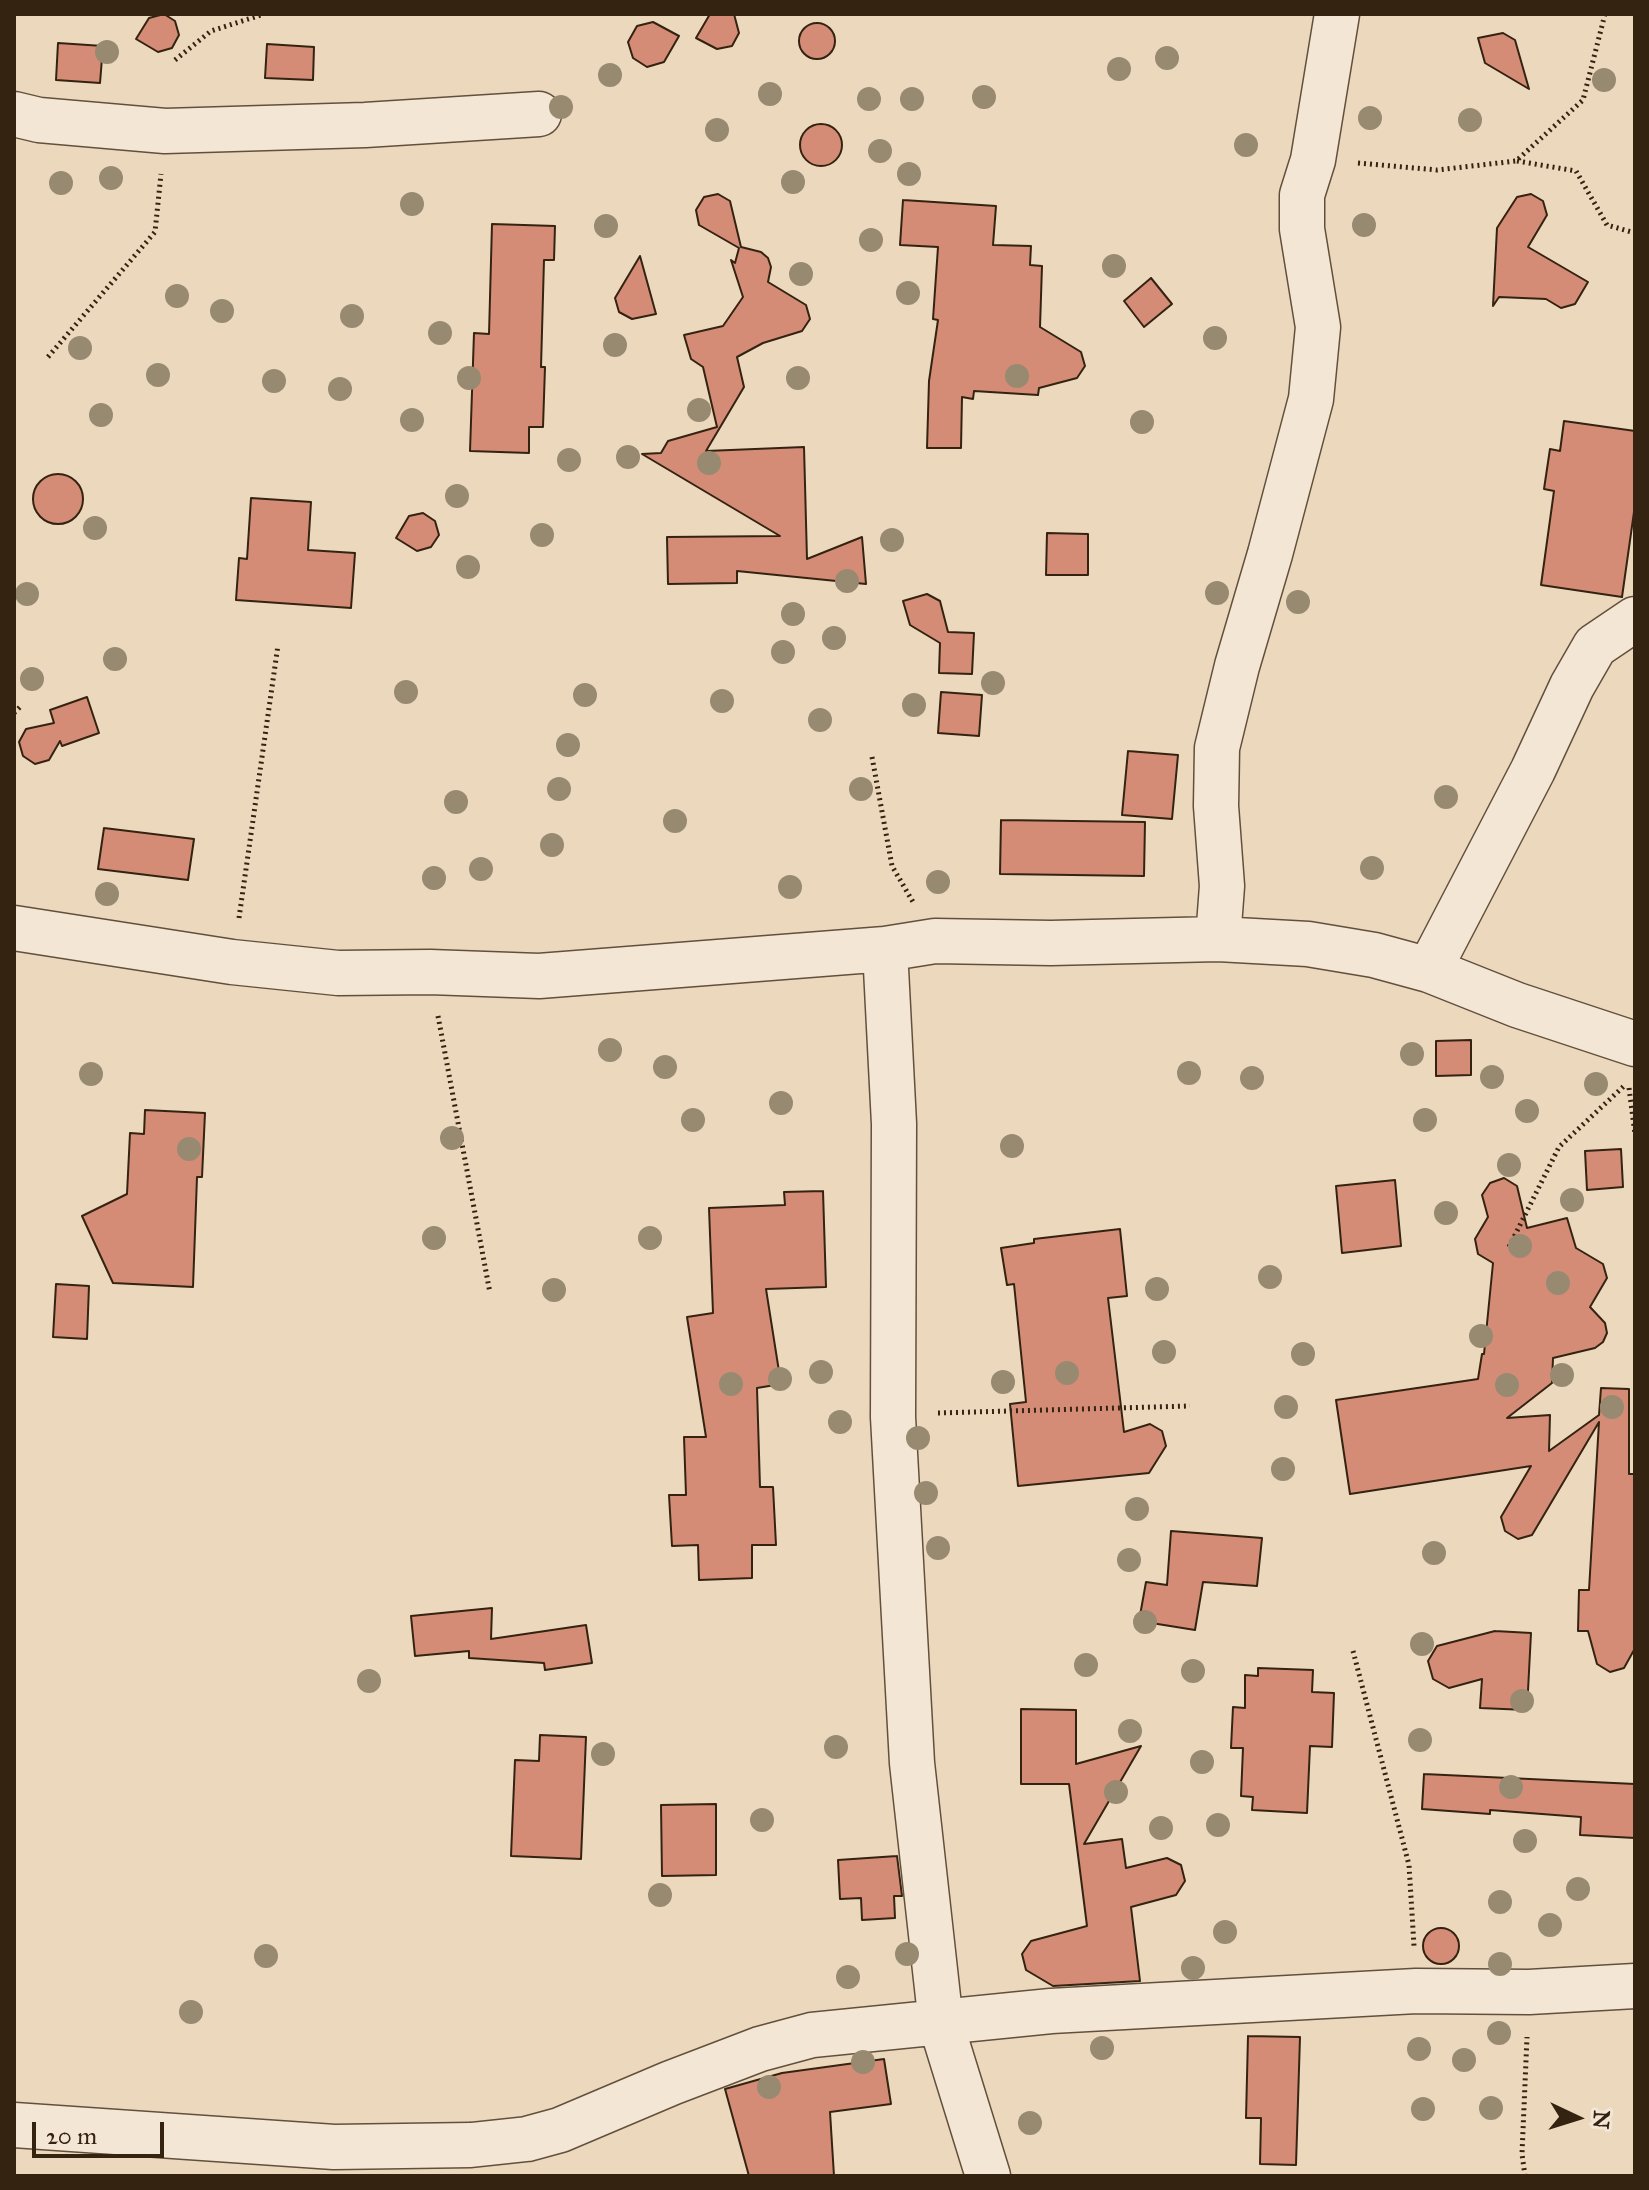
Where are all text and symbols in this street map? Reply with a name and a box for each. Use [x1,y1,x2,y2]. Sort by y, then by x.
north arrow [1537,2078,1617,2158]
scale bar [36,2106,168,2156]
text: N [1587,2109,1616,2130]
text: 20 m [46,2121,97,2151]

